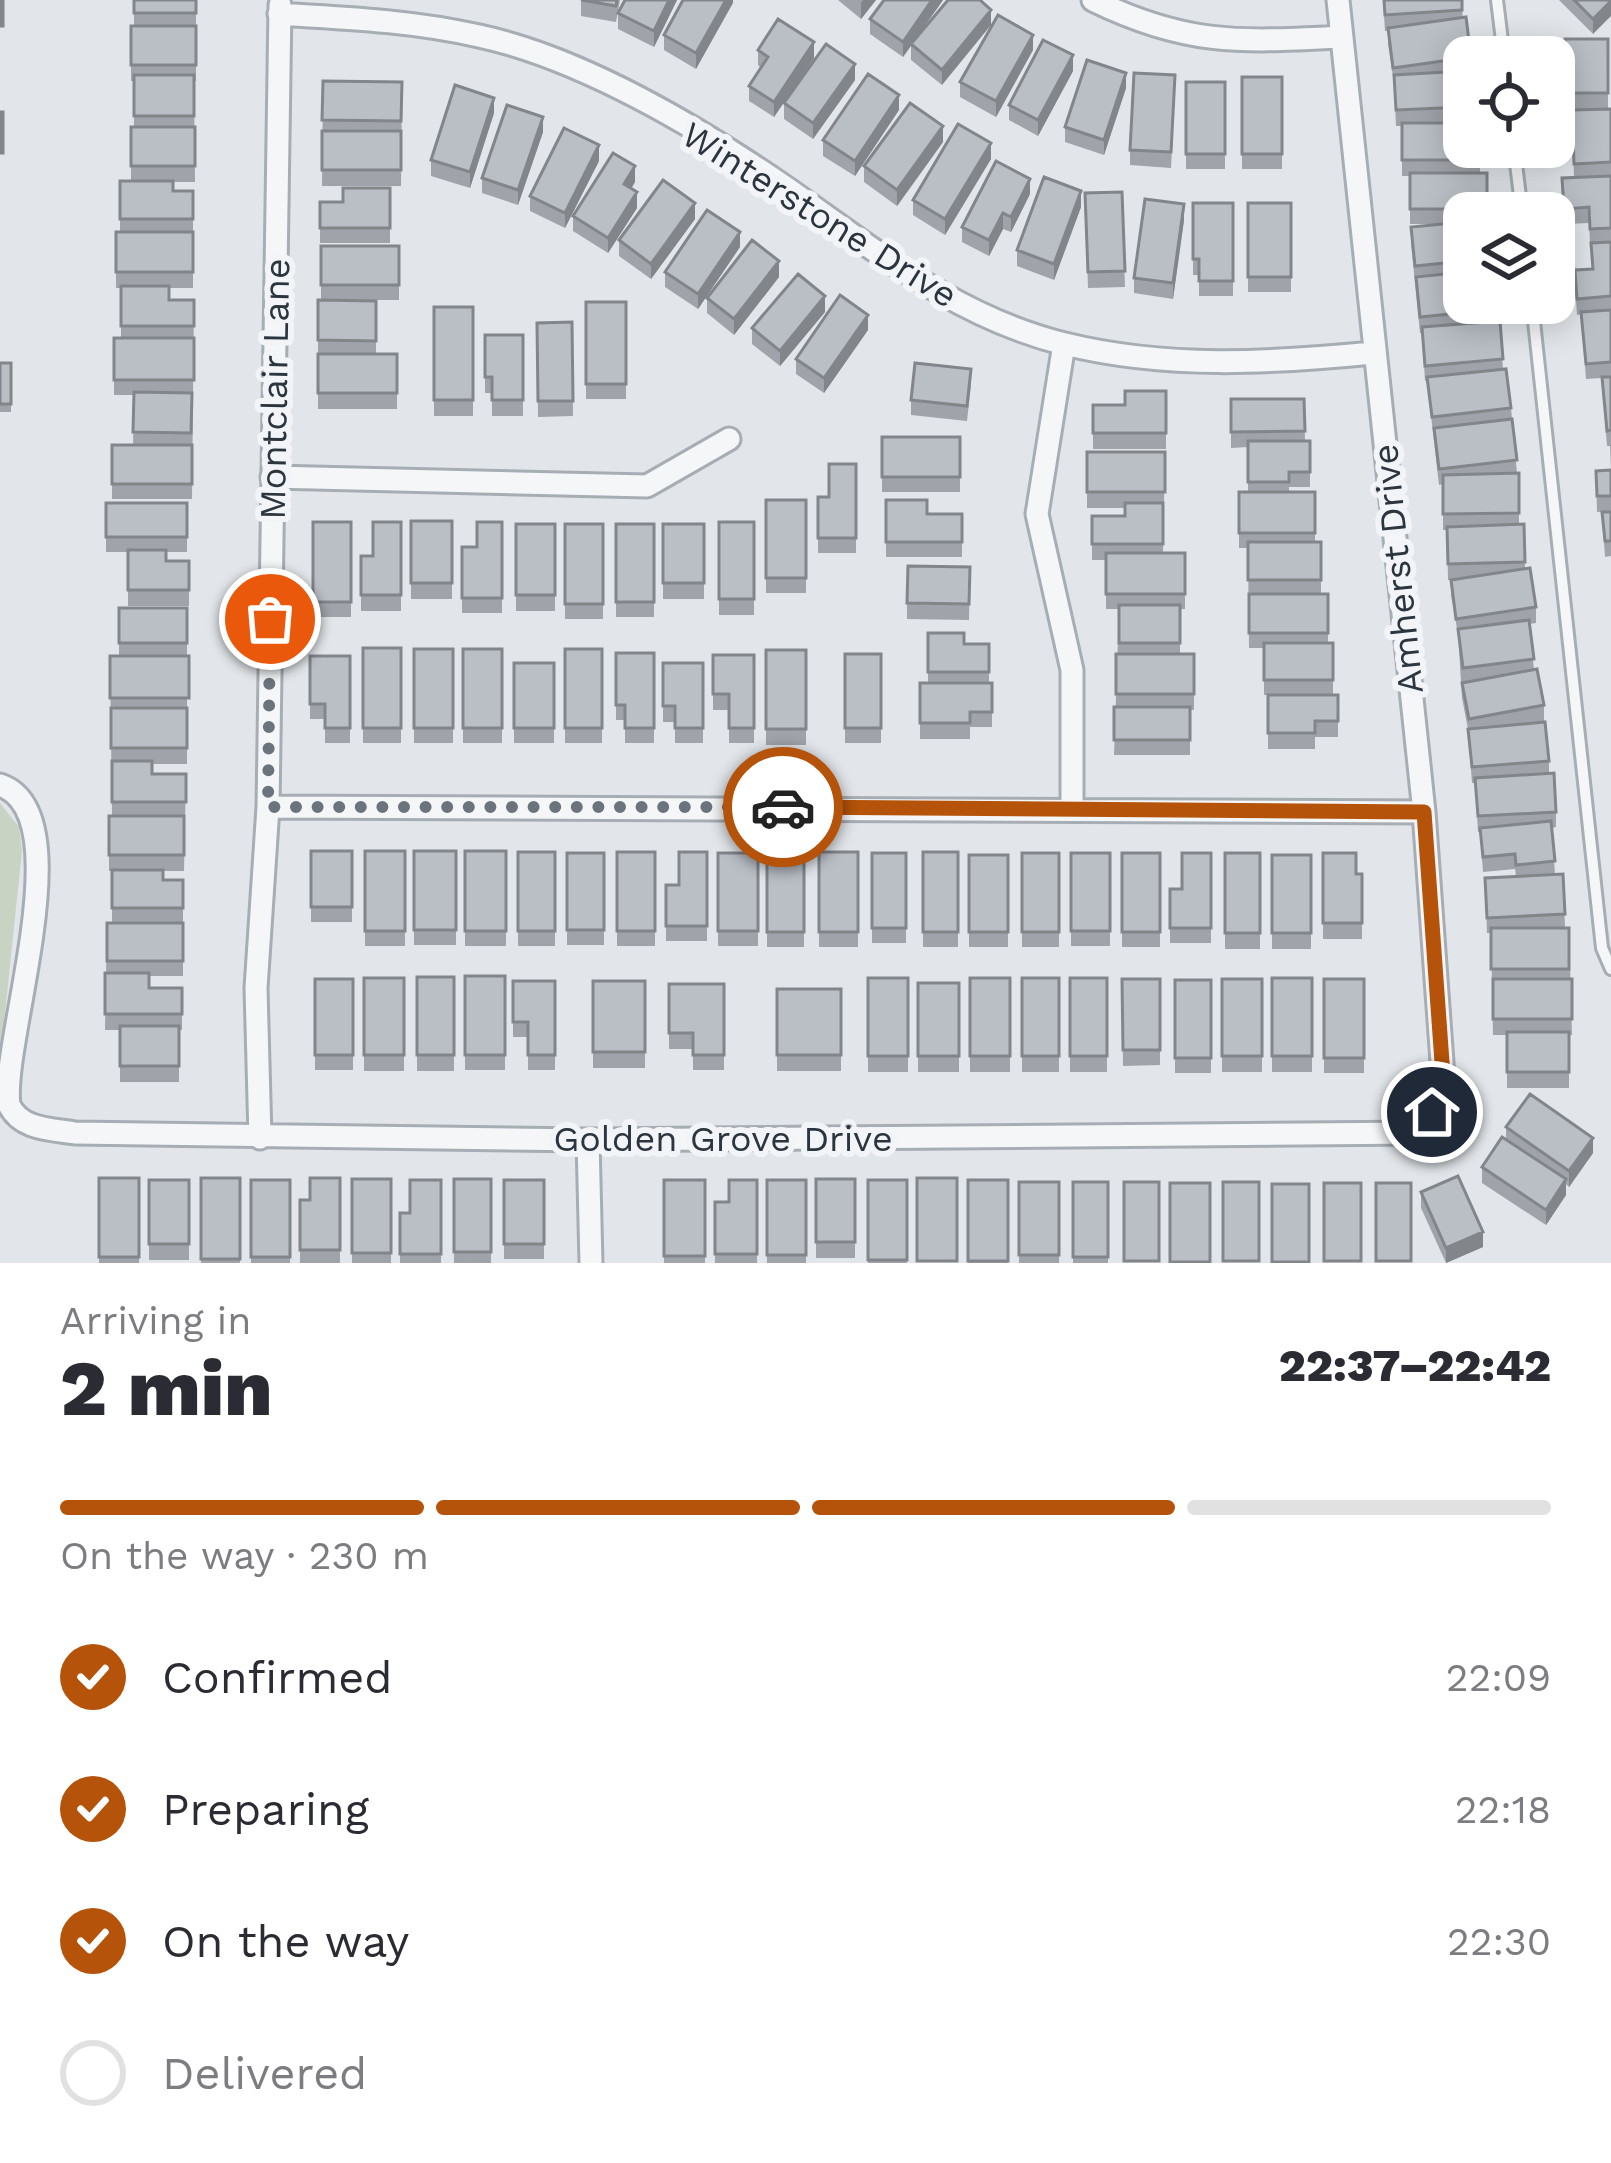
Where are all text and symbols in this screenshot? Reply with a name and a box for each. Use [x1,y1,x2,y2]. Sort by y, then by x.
map controls [1443,36,1575,324]
button: locate [1443,36,1575,168]
street label: Winterstone Drive [674,113,965,317]
button: layers [1443,192,1575,324]
street label: Montclair Lane [252,258,298,520]
street label: Amherst Drive [1364,442,1432,696]
pin [219,568,321,670]
icon: bag [237,586,303,652]
courier [723,747,843,867]
icon: car [750,774,816,840]
pin [1381,1061,1483,1163]
icon: home [1399,1079,1465,1145]
street label: Golden Grove Drive [553,1118,893,1160]
text: Arriving in [60,1298,251,1343]
text: 22:37–22:42 [1279,1339,1551,1392]
text: 2 min [60,1342,273,1434]
text: On the way · 230 m [60,1533,429,1578]
icon: check [60,1644,126,1710]
text: Confirmed [162,1651,393,1704]
text: 22:09 [1446,1655,1551,1700]
icon: check [60,1776,126,1842]
text: Preparing [162,1783,369,1836]
text: 22:18 [1455,1787,1551,1832]
icon: check [60,1908,126,1974]
text: On the way [162,1915,409,1968]
text: 22:30 [1447,1919,1551,1964]
text: Delivered [162,2047,367,2100]

